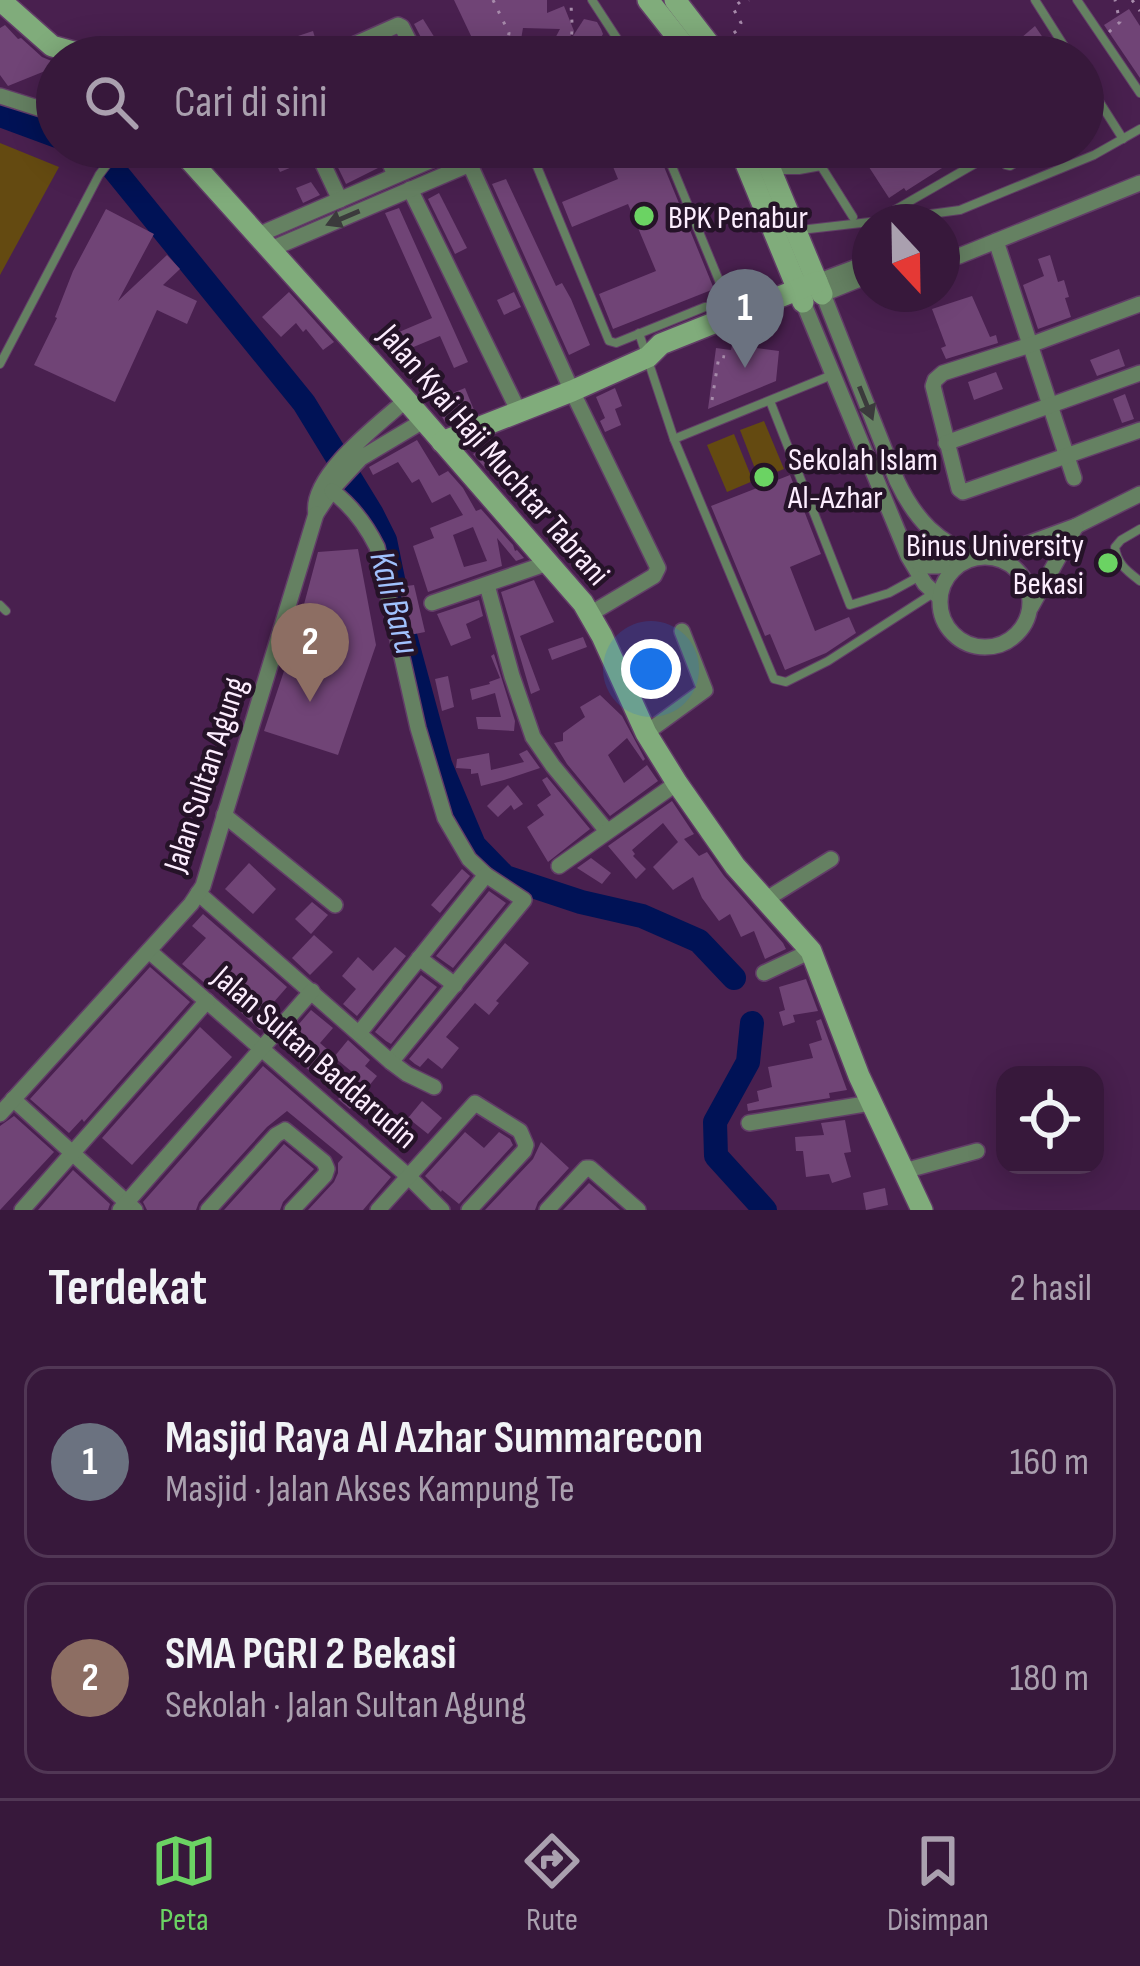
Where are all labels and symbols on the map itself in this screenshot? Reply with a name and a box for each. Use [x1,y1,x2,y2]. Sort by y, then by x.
place label: BPK Penabur [668,198,808,238]
marker: BPK Penabur [631,203,657,229]
north arrow [852,204,960,312]
one-way arrow [325,209,361,228]
pin: 1 [706,269,784,368]
street label: Jalan Kyai Haji Muchtar Tabrani [369,316,618,594]
one-way arrow [857,385,876,421]
place label: Sekolah Islam Al-Azhar [787,440,938,518]
marker: Sekolah Islam Al-Azhar [751,464,777,490]
place label: Binus University Bekasi [906,526,1084,604]
water label: Kali Baru [359,547,428,659]
marker: Binus University Bekasi [1095,550,1121,576]
pin: 2 [271,603,349,702]
your location [621,639,681,699]
street label: Jalan Sultan Agung [155,672,256,878]
street label: Jalan Sultan Baddarudin [203,957,425,1157]

